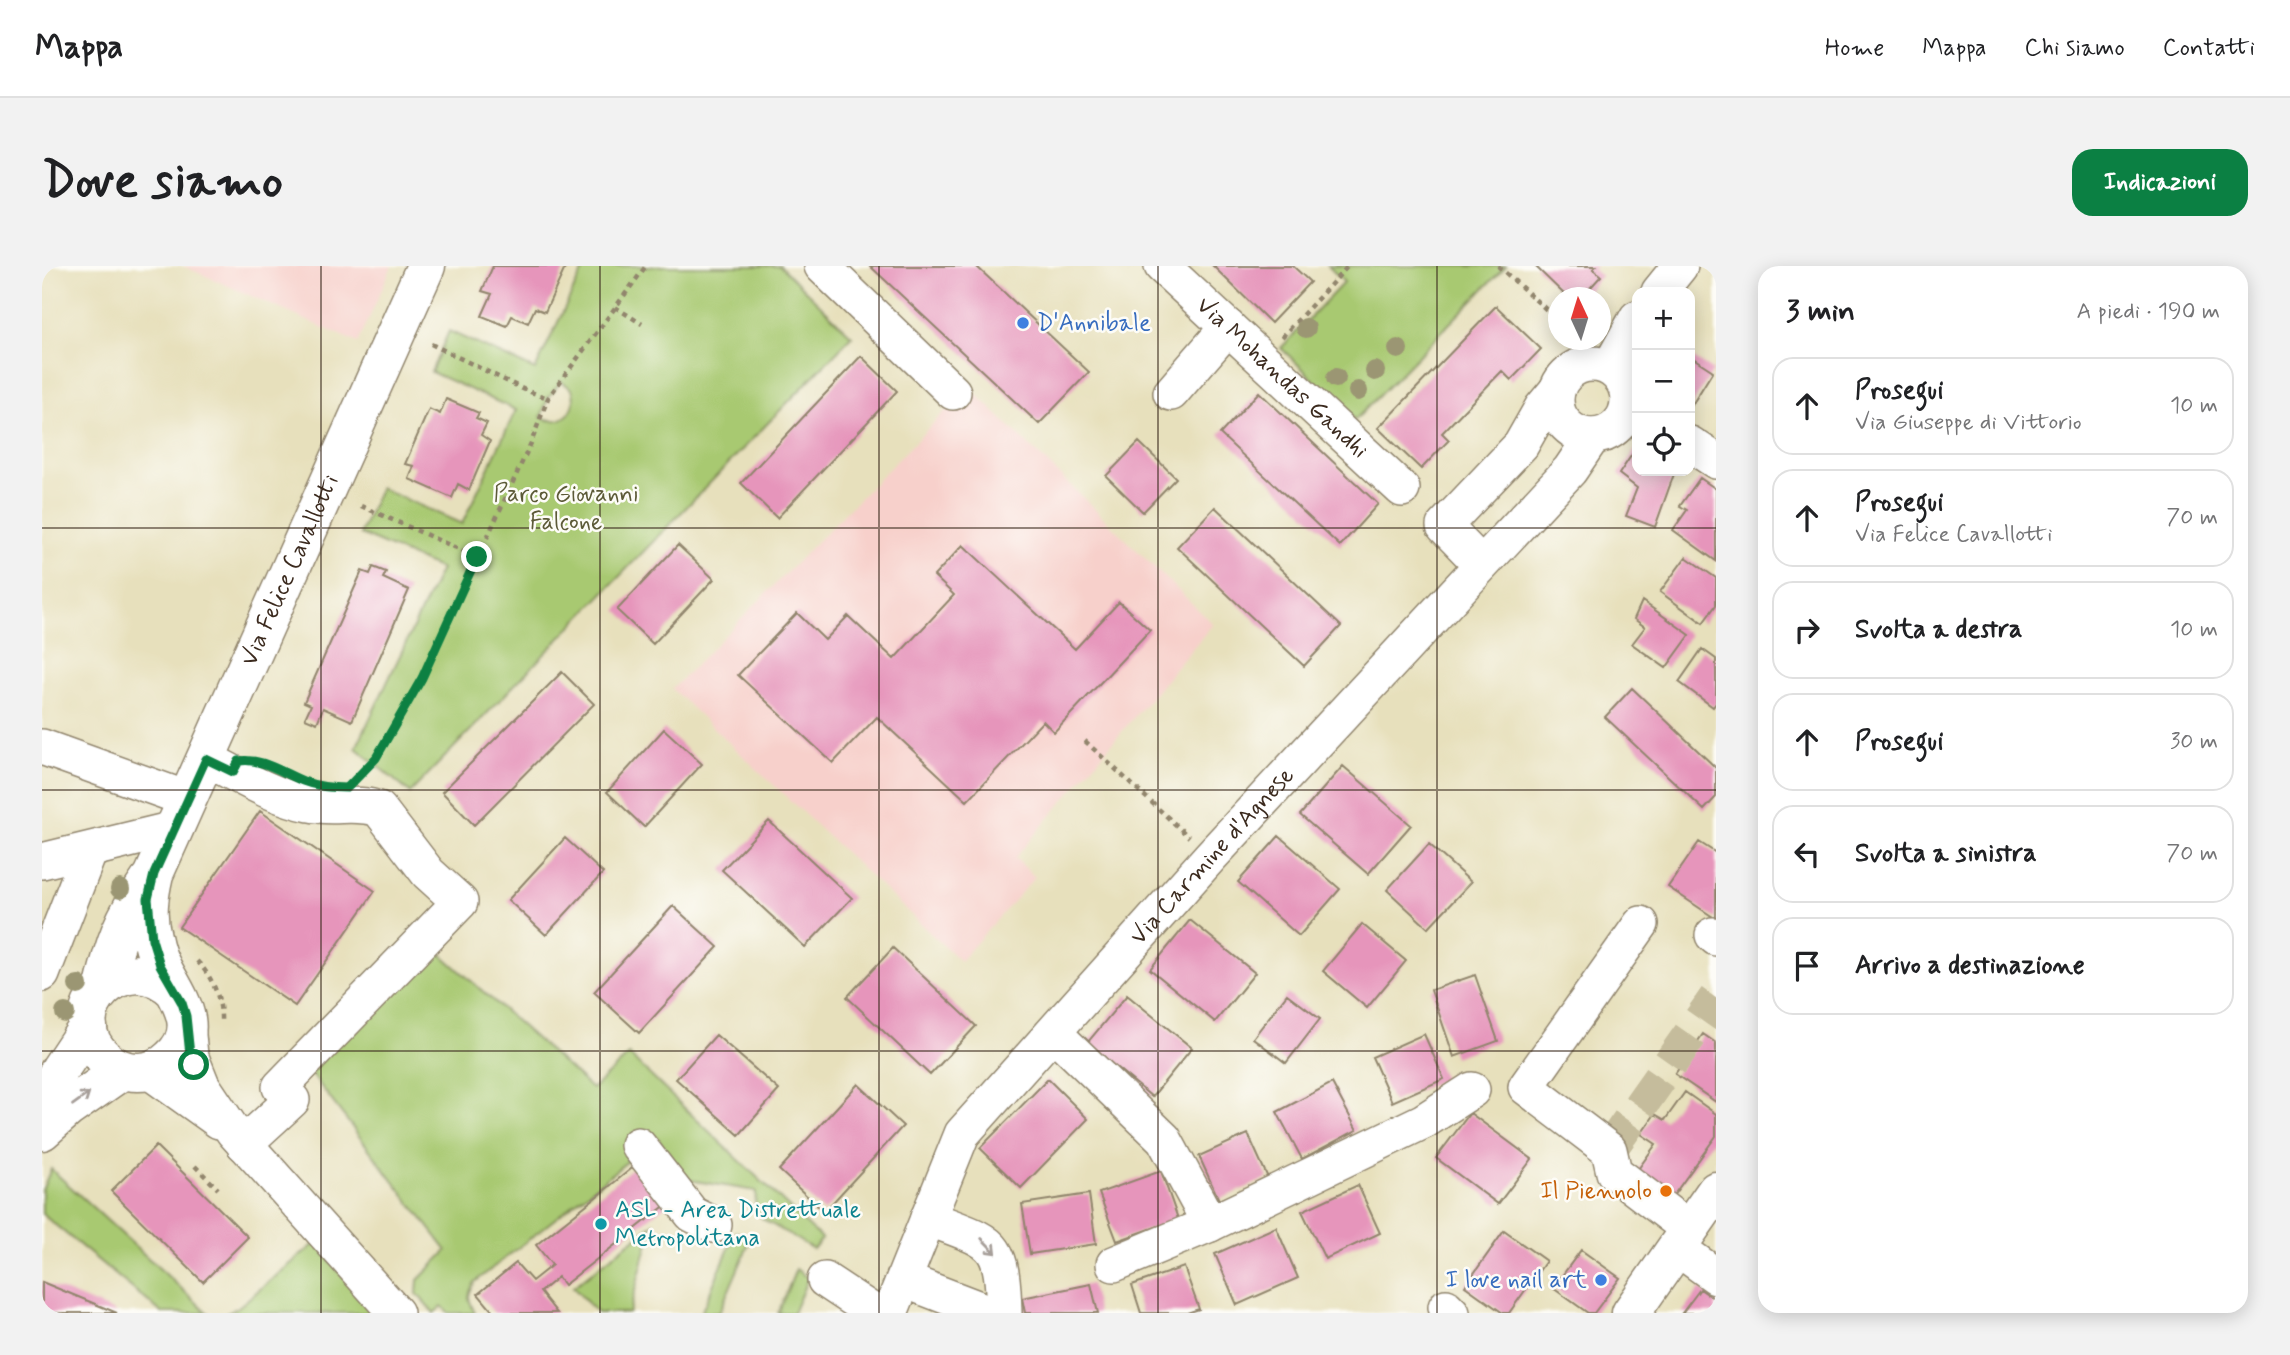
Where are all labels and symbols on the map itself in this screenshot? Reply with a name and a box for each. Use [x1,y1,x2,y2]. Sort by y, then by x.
north arrow [1548,287,1611,350]
street label: Via Mohandas Gandhi [1190,290,1375,465]
place label: D'Annibale [1037,308,1151,339]
marker: D'Annibale [1015,315,1031,331]
street label: Via Felice Cavallotti [234,470,346,671]
park label: Parco Giovanni Falcone [493,479,639,538]
route end [461,541,492,572]
street label: Via Carmine d'Agnese [1123,761,1301,951]
route start [178,1049,209,1080]
one-way arrow [71,1092,90,1106]
place label: Il Piennolo [1540,1176,1652,1207]
marker: Il Piennolo [1658,1183,1674,1199]
place label: ASL - Area Distrettuale Metropolitana [615,1195,861,1254]
marker: ASL - Area Distrettuale Metropolitana [593,1216,609,1232]
one-way arrow [980,1237,997,1255]
place label: I love nail art [1446,1265,1587,1296]
marker: I love nail art [1593,1272,1609,1288]

